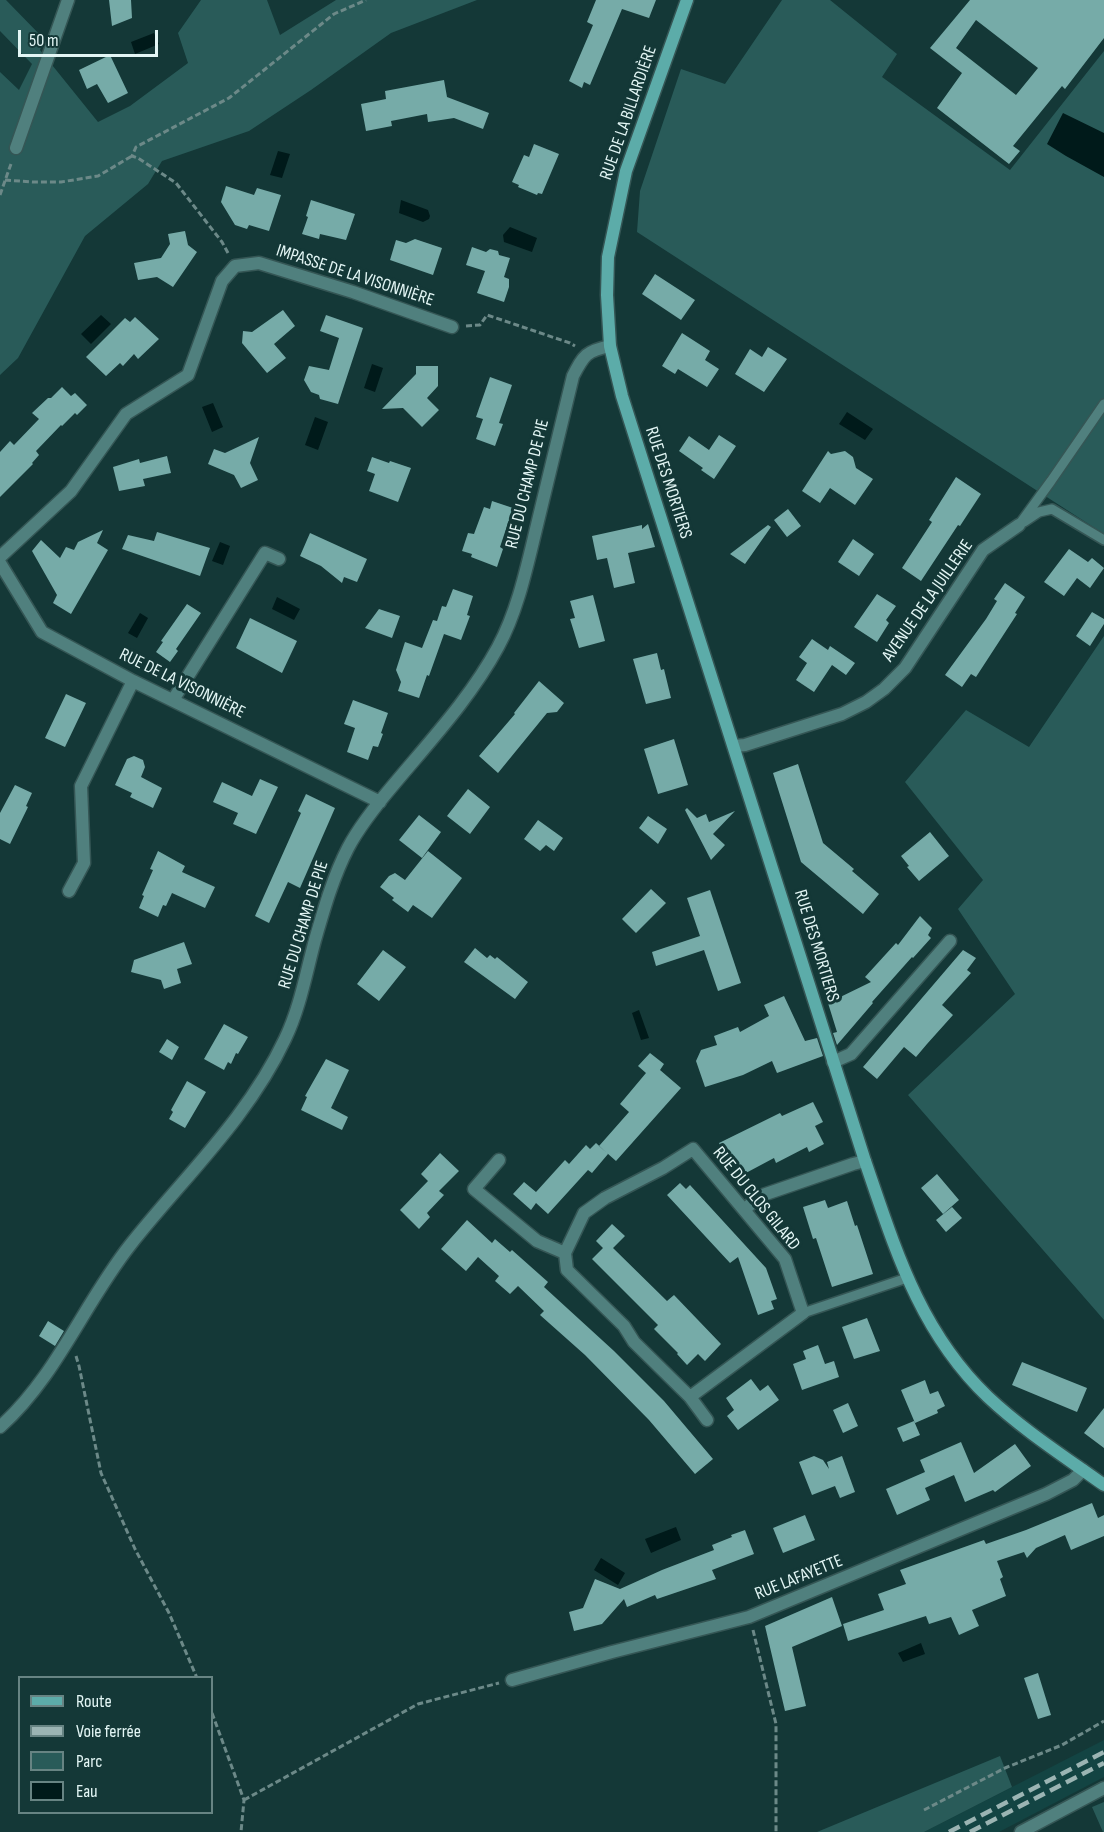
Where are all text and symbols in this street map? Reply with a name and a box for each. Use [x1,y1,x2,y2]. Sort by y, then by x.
scale bar [21,18,160,56]
text: 50 m [29,30,59,51]
street label: RUE DE LA BILLARDIÈRE [596,43,662,183]
street label: IMPASSE DE LA VISONNIÈRE [273,240,437,312]
street label: RUE DU CHAMP DE PIE [501,417,555,551]
street label: RUE DES MORTIERS [640,424,696,542]
street label: AVENUE DE LA JUILLERIE [878,536,978,666]
street label: RUE DE LA VISONNIÈRE [116,644,248,724]
street label: RUE DU CHAMP DE PIE [274,858,334,992]
street label: RUE DES MORTIERS [789,887,843,1005]
street label: RUE DU CLOS GILARD [708,1143,804,1255]
street label: RUE LAFAYETTE [752,1551,846,1605]
legend [18,1676,213,1814]
text: Route [76,1691,112,1712]
text: Voie ferrée [76,1721,141,1742]
text: Parc [76,1751,102,1772]
text: Eau [76,1781,98,1802]

